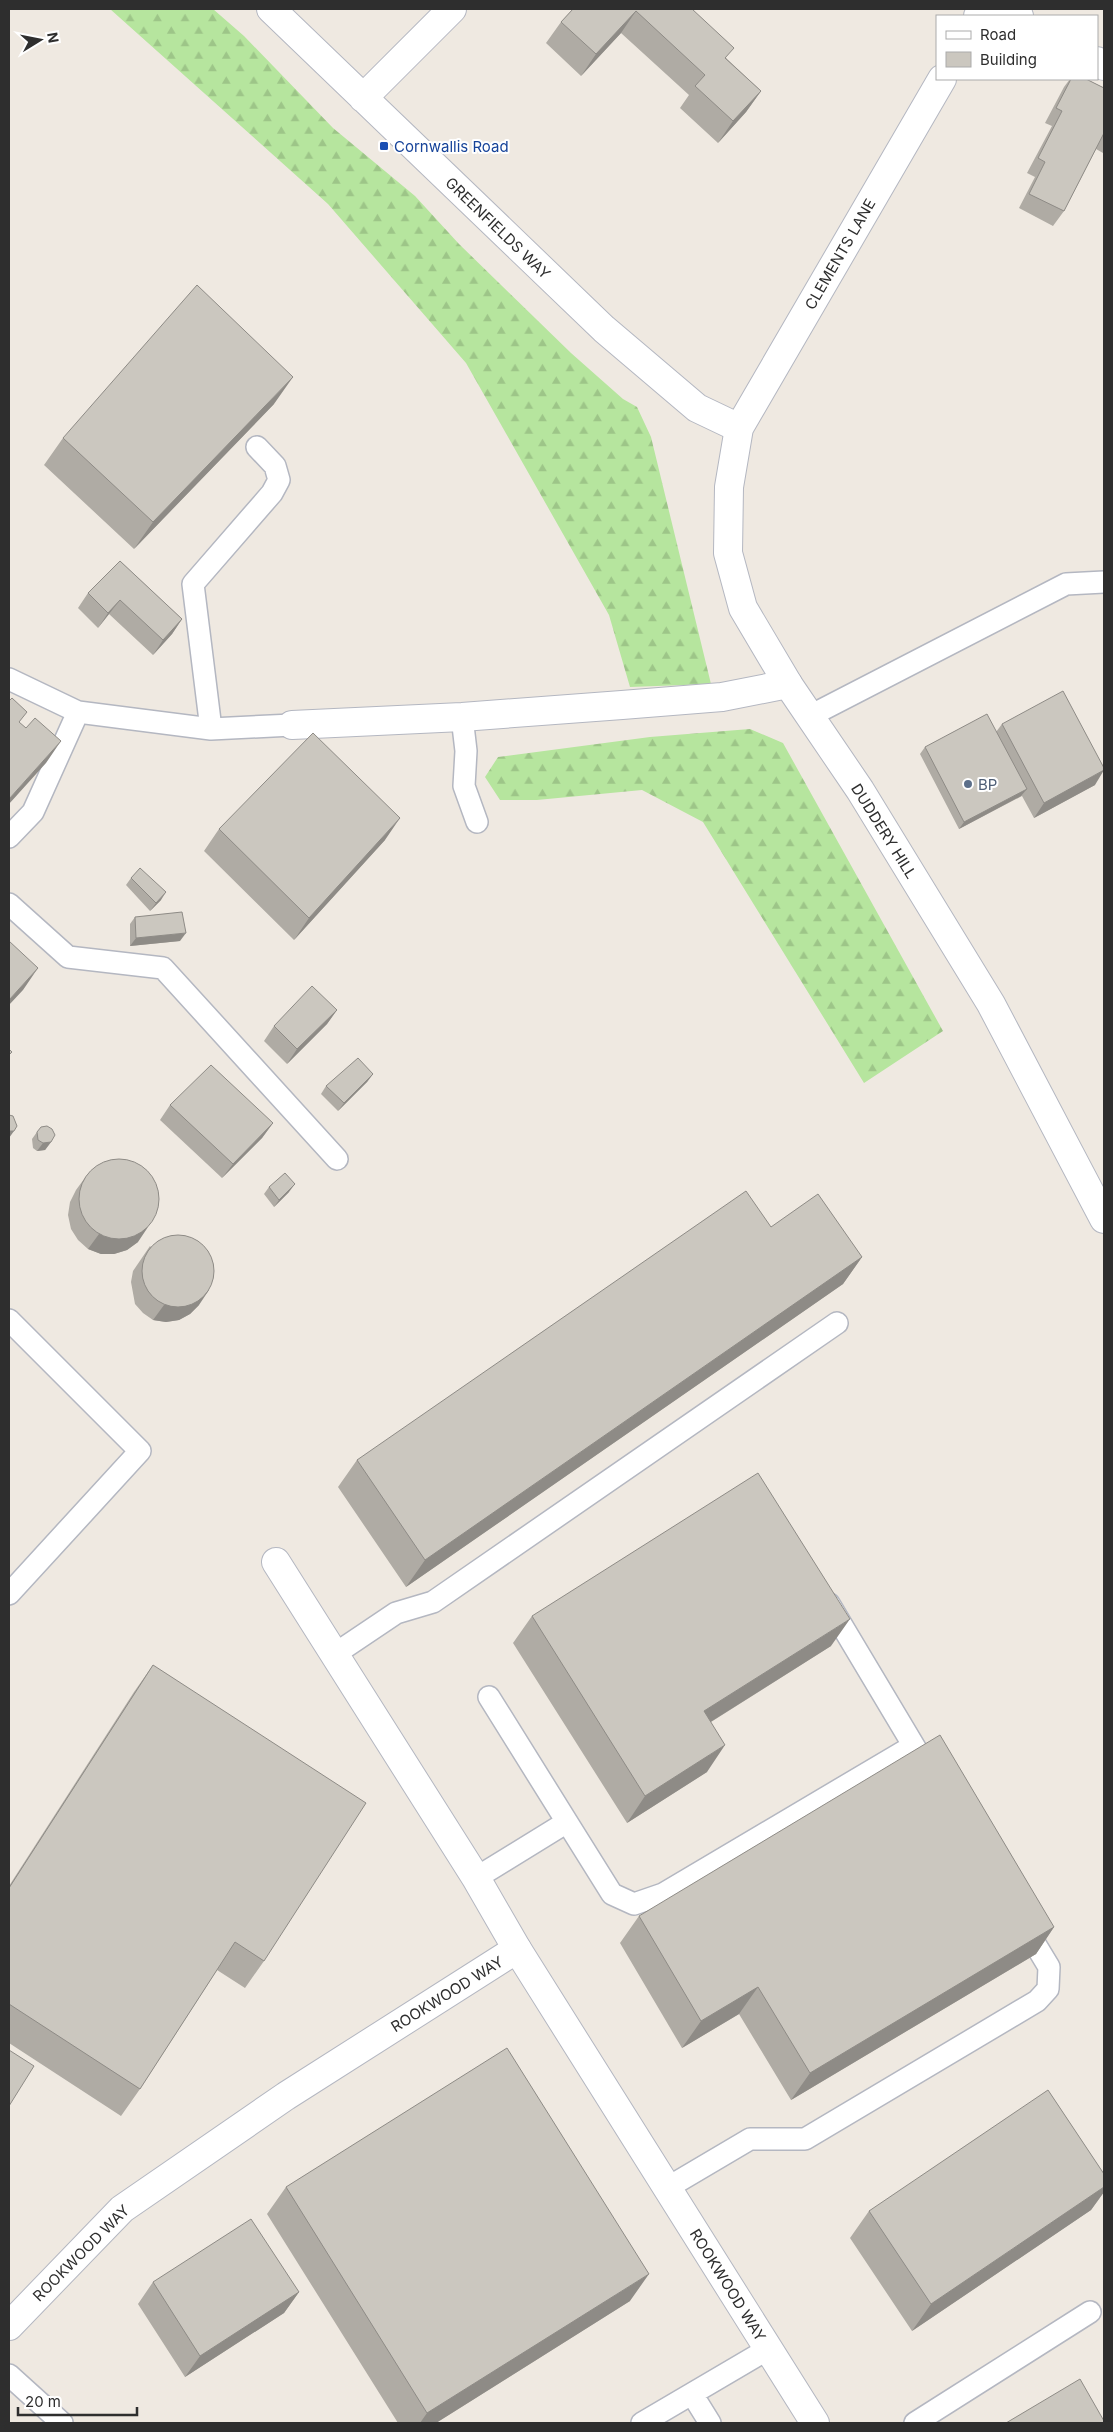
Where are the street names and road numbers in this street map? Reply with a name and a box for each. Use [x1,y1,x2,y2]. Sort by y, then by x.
street label: GREENFIELDS WAY [442,173,554,283]
street label: CLEMENTS LANE [801,195,879,313]
street label: DUDDERY HILL [847,780,921,882]
street label: ROOKWOOD WAY [387,1952,507,2036]
street label: ROOKWOOD WAY [29,2201,133,2305]
street label: ROOKWOOD WAY [686,2225,770,2345]

